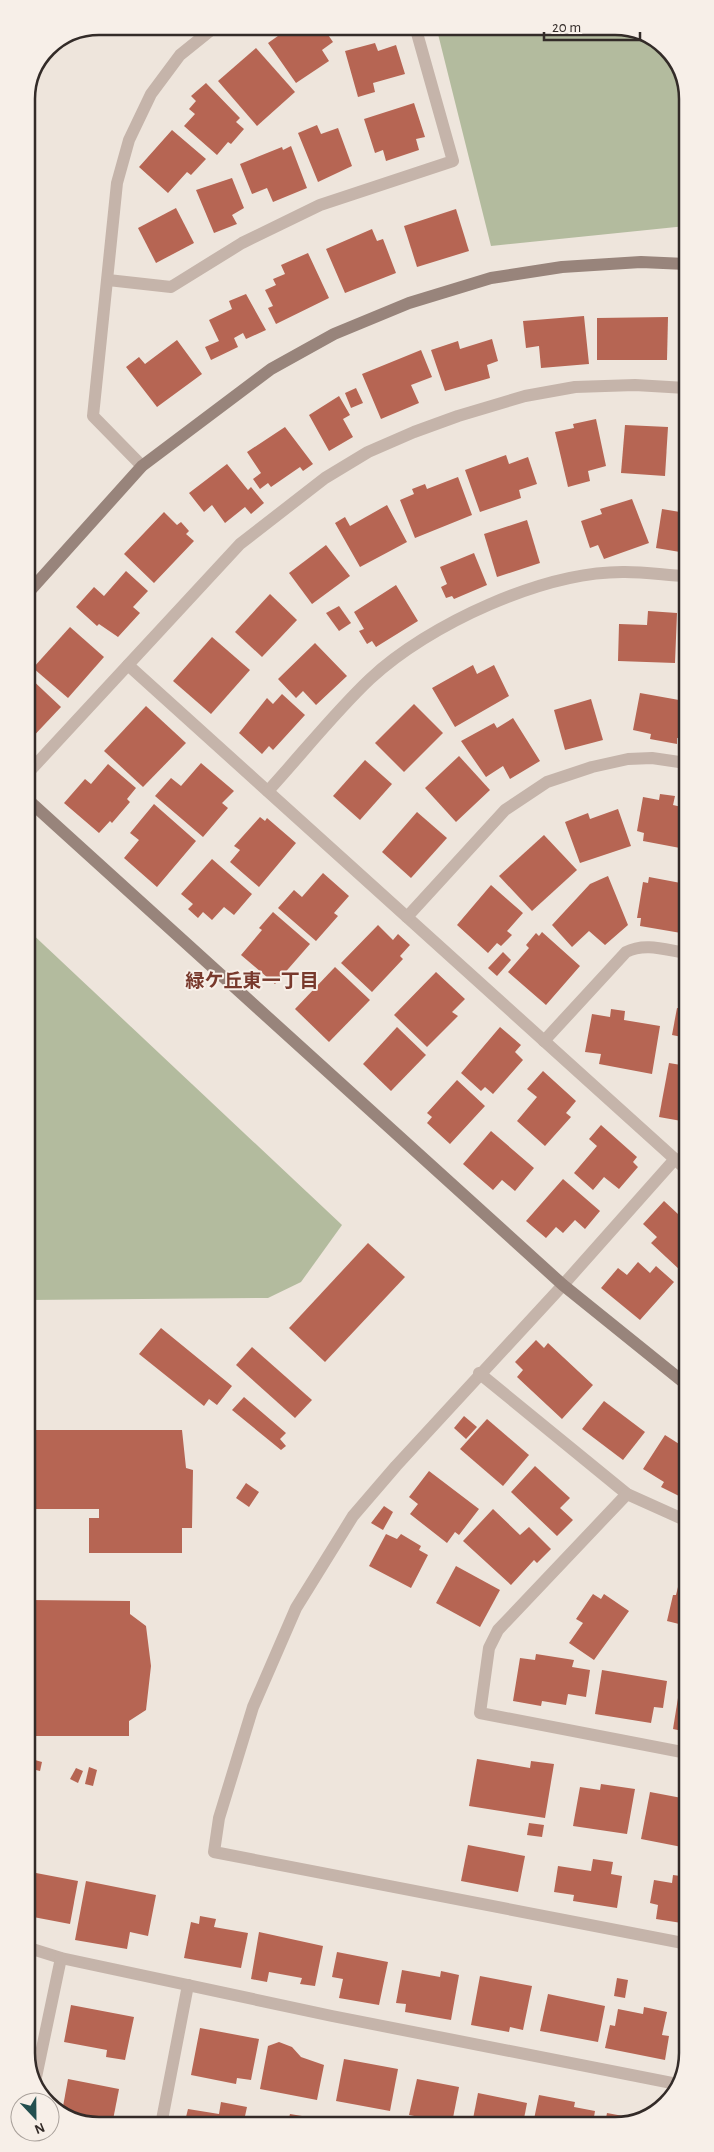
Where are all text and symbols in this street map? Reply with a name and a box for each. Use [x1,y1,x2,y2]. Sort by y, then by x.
scale bar [544,10,640,42]
text: 20 m [552,20,581,35]
district label: 緑ケ丘東一丁目 [185,971,319,991]
north arrow [10,2092,60,2142]
text: N [32,2120,47,2136]

